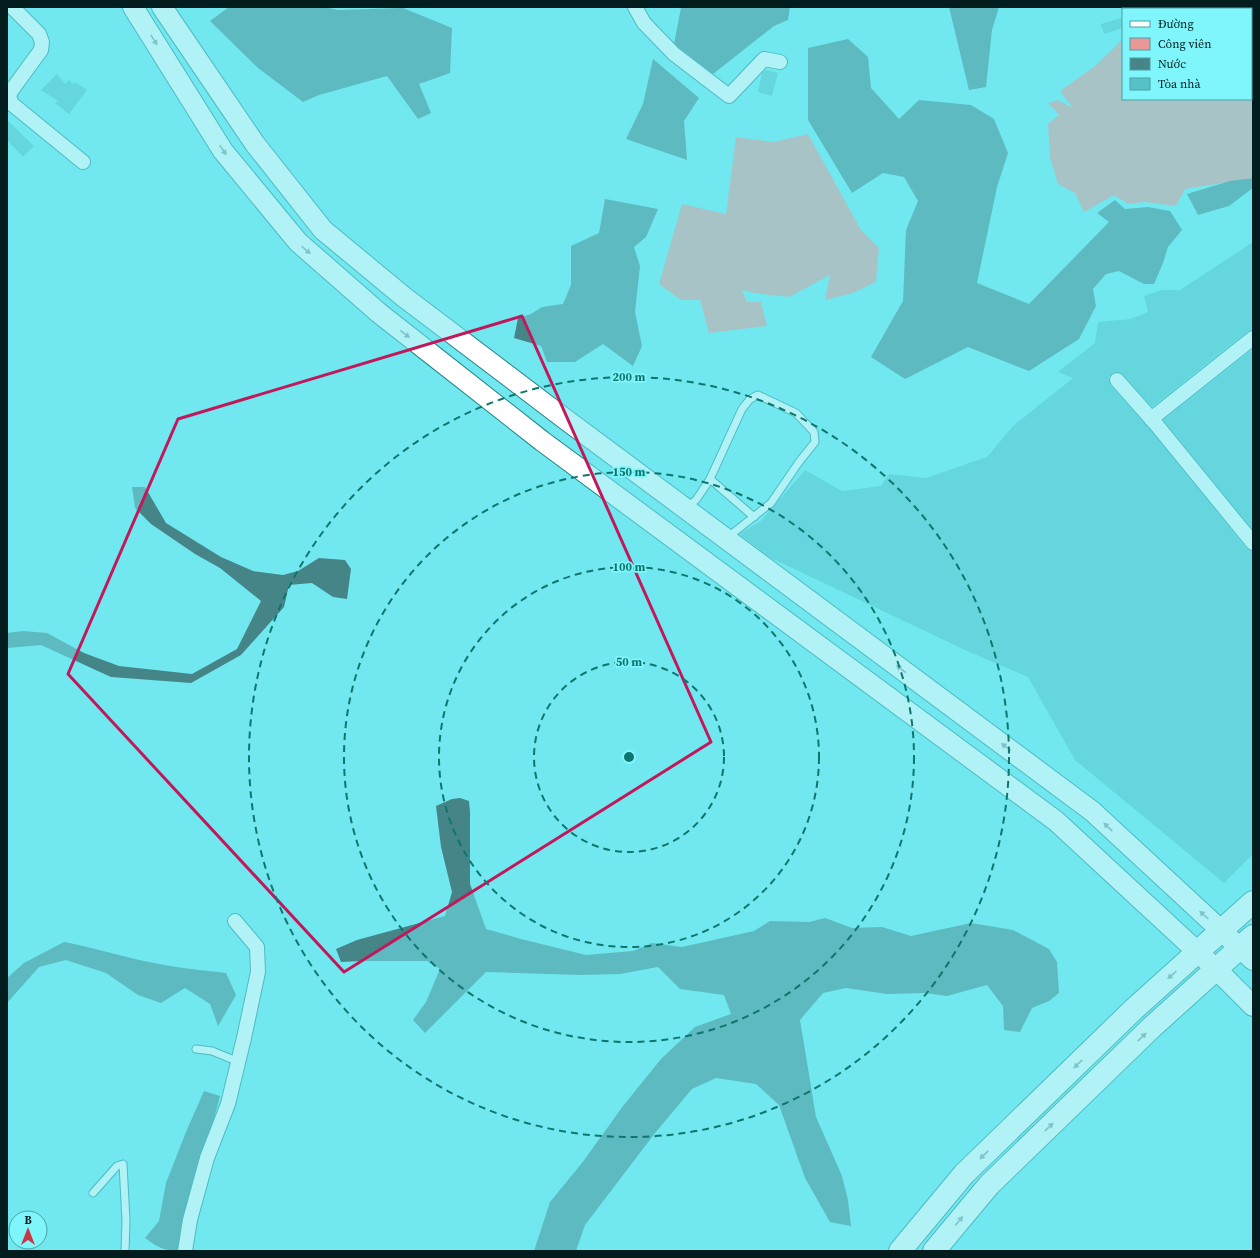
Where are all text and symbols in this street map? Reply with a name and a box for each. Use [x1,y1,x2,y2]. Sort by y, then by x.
legend [1122,8,1252,100]
text: Đường [1158,16,1194,32]
one-way arrow [150,34,157,46]
text: Công viên [1158,36,1211,52]
text: Nước [1158,56,1186,72]
text: Tòa nhà [1158,76,1201,92]
one-way arrow [219,145,227,155]
one-way arrow [301,245,312,254]
one-way arrow [400,330,411,338]
text: 200 m [613,369,646,385]
text: 150 m [613,464,646,480]
text: 100 m [613,559,646,575]
text: 50 m [616,654,642,670]
one-way arrow [896,665,907,674]
one-way arrow [1000,743,1011,751]
centre of rings [622,750,636,764]
one-way arrow [1103,822,1113,831]
one-way arrow [1199,911,1208,920]
one-way arrow [1167,970,1177,980]
one-way arrow [1137,1032,1147,1042]
one-way arrow [1073,1059,1082,1068]
one-way arrow [1044,1123,1054,1132]
one-way arrow [979,1150,989,1159]
north arrow [8,1210,48,1250]
text: B [24,1213,32,1228]
one-way arrow [954,1216,963,1227]

